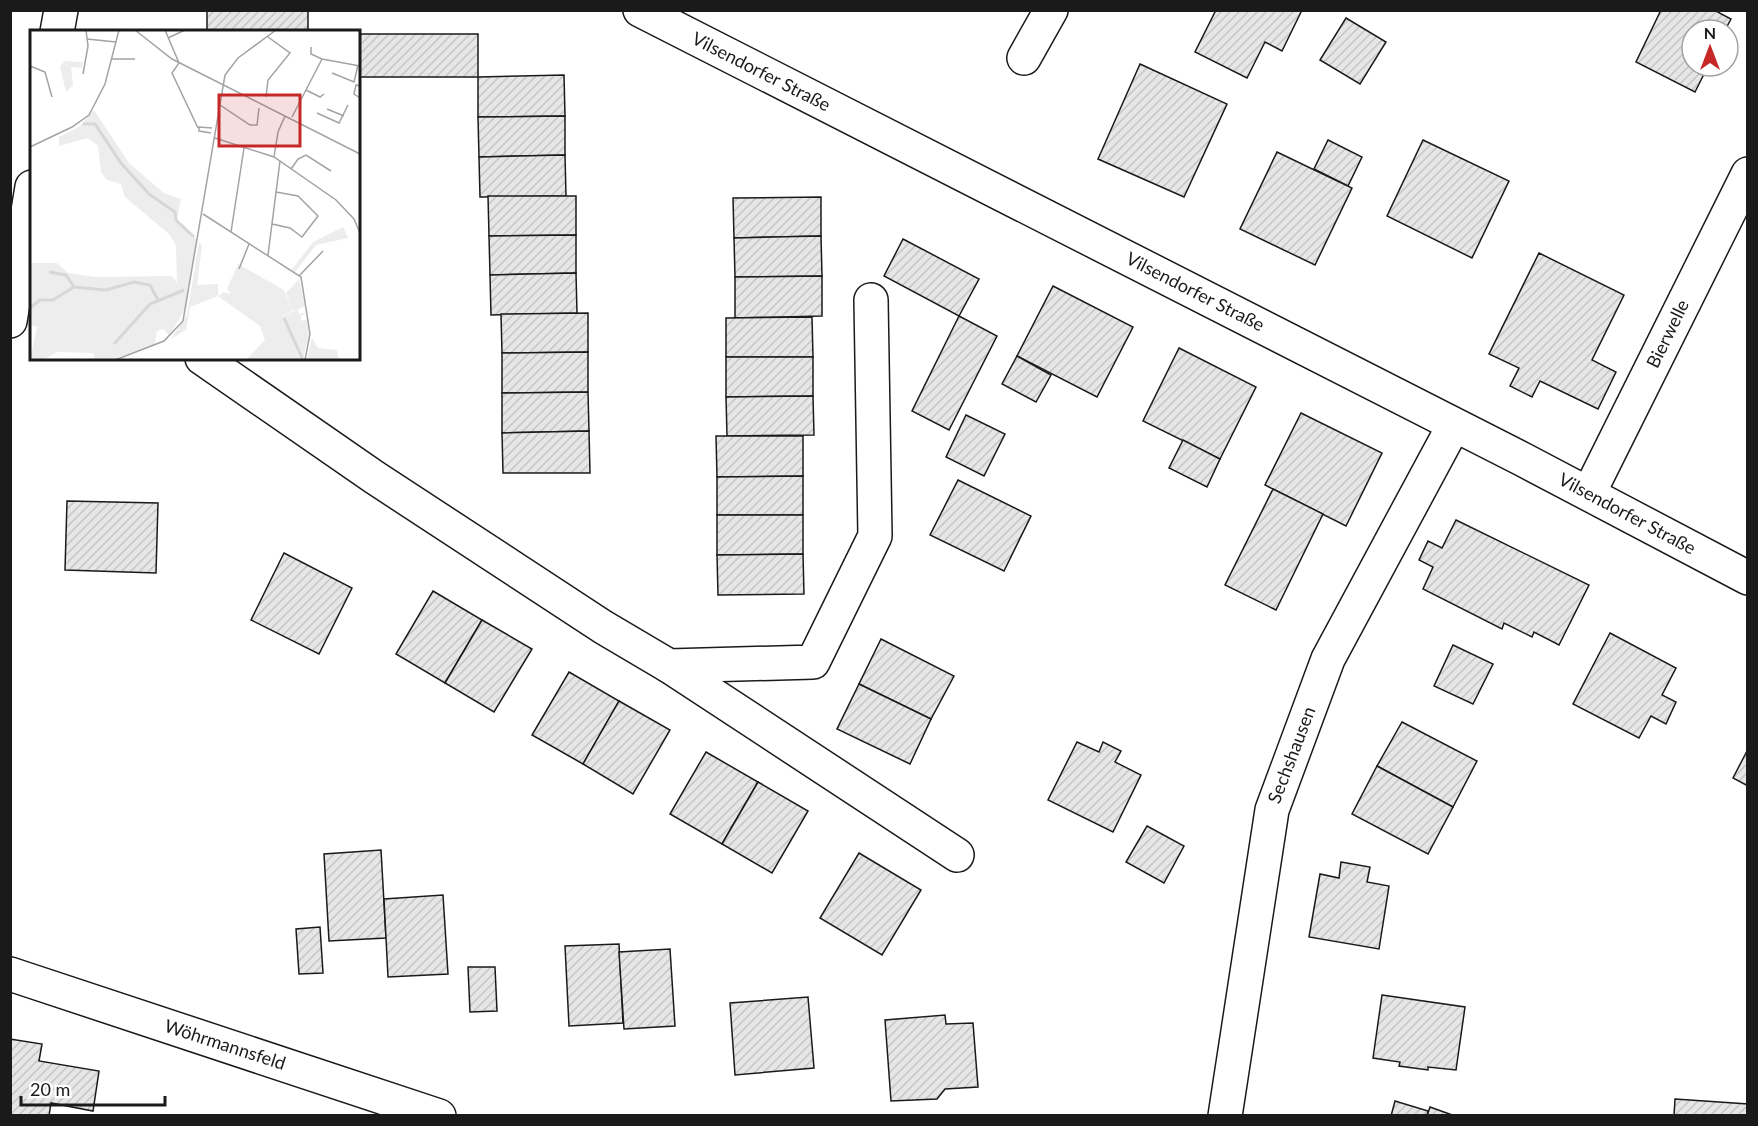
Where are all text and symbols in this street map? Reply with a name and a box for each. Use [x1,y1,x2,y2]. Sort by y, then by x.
north arrow [1680,18,1740,78]
text: N [1704,23,1716,42]
street label: Vilsendorfer Straße [689,27,834,115]
inset map [30,30,360,360]
street label: Vilsendorfer Straße [1123,247,1268,335]
street label: Bierwelle [1641,296,1693,371]
street label: Vilsendorfer Straße [1555,468,1700,559]
street label: Sechshausen [1263,703,1320,806]
street label: Wöhrmannsfeld [162,1014,289,1074]
scale bar [21,1069,165,1107]
text: 20 m [30,1078,70,1100]

